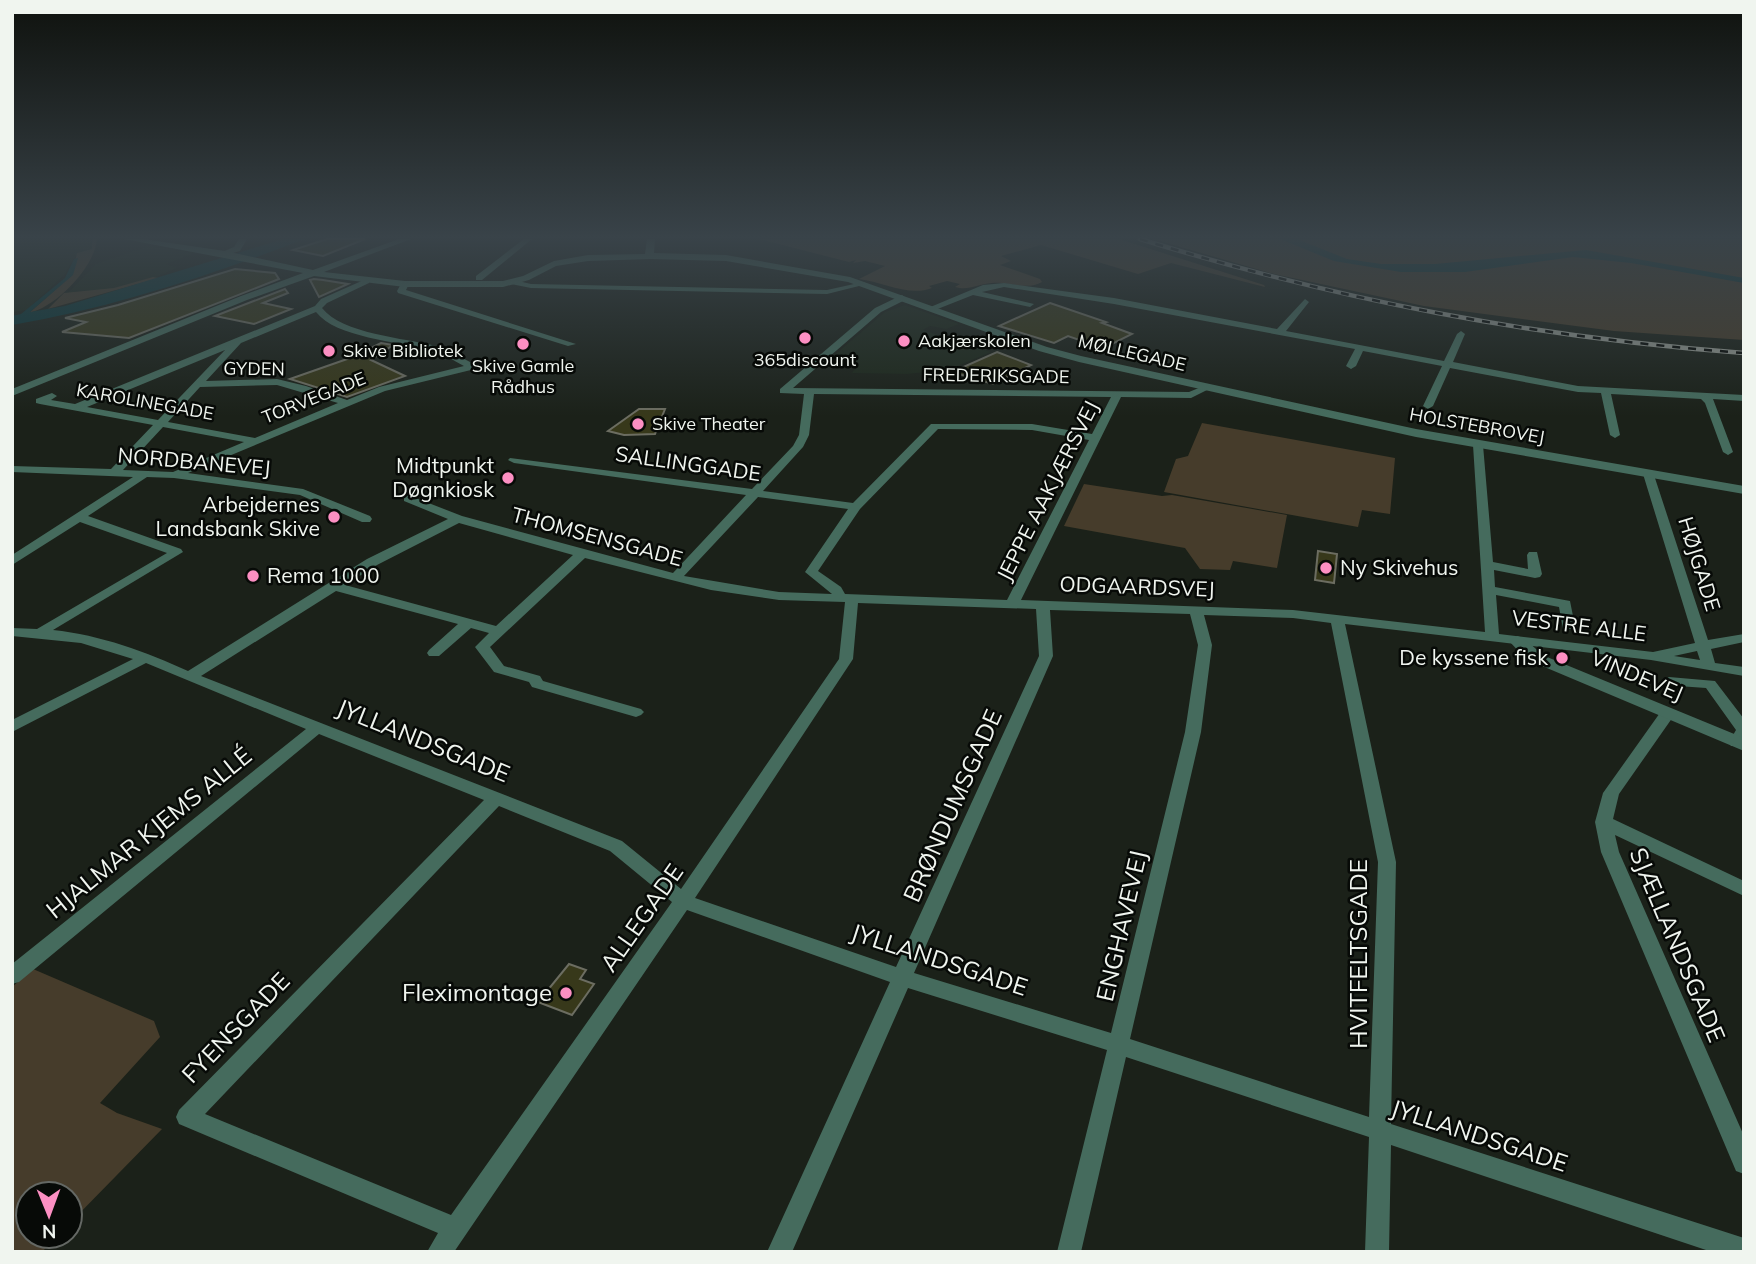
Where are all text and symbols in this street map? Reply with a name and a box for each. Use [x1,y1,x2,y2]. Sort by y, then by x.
place label: Aakjærskolen [918,329,1031,352]
street label: MØLLEGADE [1076,329,1188,376]
marker: 365discount [797,330,813,346]
marker: Aakjærskolen [896,333,912,349]
marker: Skive Gamle Rådhus [515,336,531,352]
place label: Skive Bibliotek [343,339,464,362]
marker: Skive Bibliotek [321,343,337,359]
place label: 365discount [754,348,856,371]
place label: Skive Gamle Rådhus [472,354,574,398]
street label: GYDEN [223,356,285,381]
street label: FREDERIKSGADE [922,363,1070,388]
street label: TORVEGADE [259,366,369,429]
street label: KAROLINEGADE [75,378,216,425]
street label: JEPPE AAKJÆRSVEJ [990,396,1104,585]
street label: HOLSTEBROVEJ [1408,402,1547,449]
place label: Skive Theater [652,412,766,435]
marker: Skive Theater [630,416,646,432]
street label: SALLINGGADE [614,440,763,486]
street label: NORDBANEVEJ [116,441,272,481]
place label: Midtpunkt Døgnkiosk [392,452,494,502]
marker: Midtpunkt Døgnkiosk [500,470,516,486]
place label: Arbejdernes Landsbank Skive [156,491,320,541]
street label: THOMSENSGADE [509,501,686,571]
marker: Arbejdernes Landsbank Skive [326,509,342,525]
street label: HØJGADE [1673,513,1727,614]
place label: Ny Skivehus [1340,554,1458,580]
marker: Ny Skivehus [1318,560,1334,576]
place label: Rema 1000 [267,562,380,588]
marker: Rema 1000 [245,568,261,584]
street label: ODGAARDSVEJ [1059,570,1215,602]
street label: VESTRE ALLE [1510,604,1648,646]
place label: De kyssene fisk [1399,644,1548,670]
street label: VINDEVEJ [1587,644,1687,706]
marker: De kyssene fisk [1554,650,1570,666]
street label: JYLLANDSGADE [332,692,514,788]
street label: BRØNDUMSGADE [896,705,1008,906]
street label: HJALMAR KJEMS ALLÉ [40,740,257,924]
street label: SJÆLLANDSGADE [1623,843,1732,1046]
street label: ENGHAVEVEJ [1089,847,1153,1004]
street label: ALLEGADE [593,858,689,977]
street label: HVITFELTSGADE [1343,859,1373,1049]
street label: JYLLANDSGADE [847,916,1032,1002]
street label: FYENSGADE [175,966,296,1089]
place label: Fleximontage [402,977,552,1007]
marker: Fleximontage [558,985,574,1001]
street label: JYLLANDSGADE [1387,1092,1572,1178]
north arrow [14,1180,84,1250]
text: N [42,1220,57,1244]

